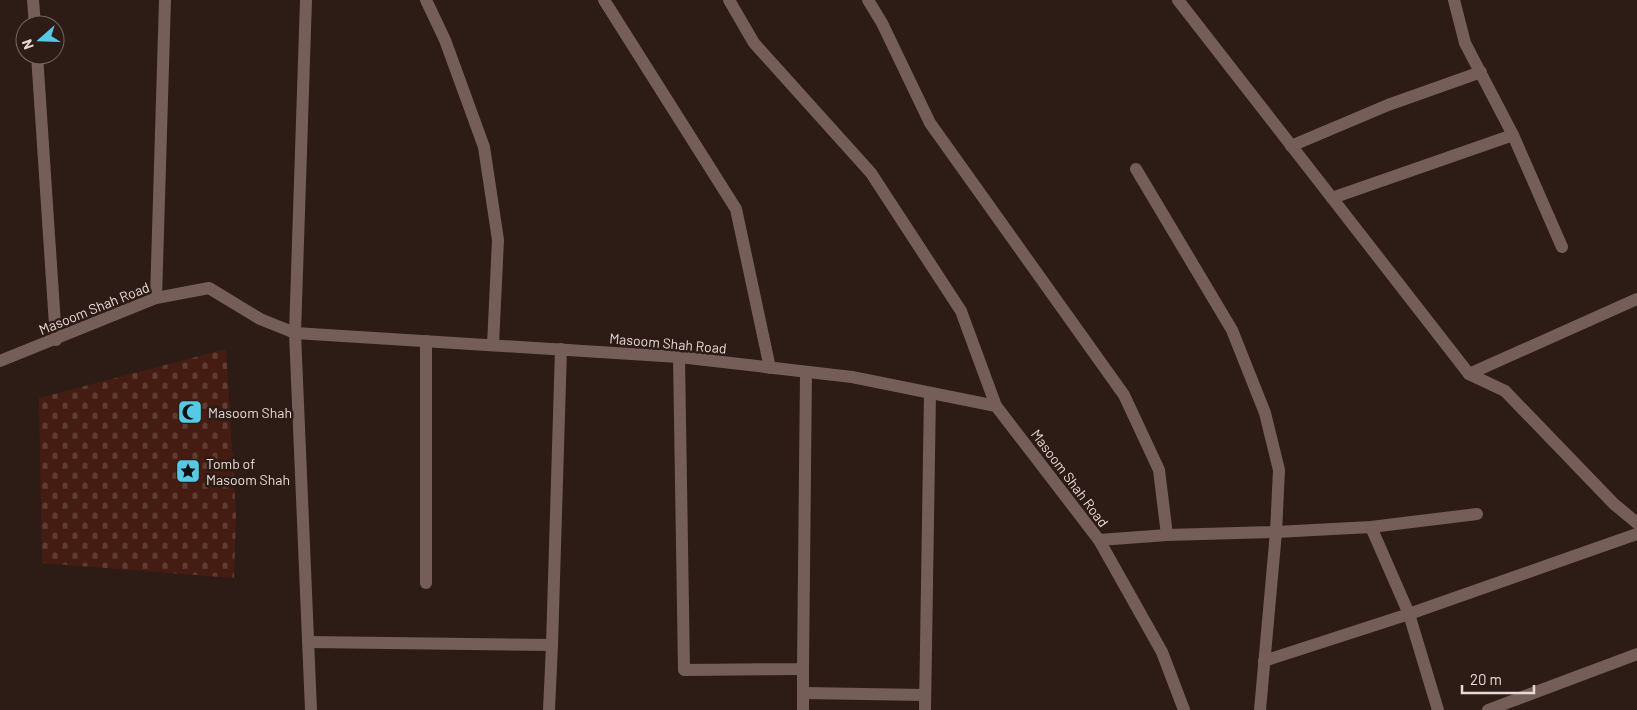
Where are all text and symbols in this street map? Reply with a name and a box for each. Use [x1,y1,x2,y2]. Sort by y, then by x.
north arrow [15,15,65,65]
text: N [18,37,37,52]
street label: Masoom Shah Road [36,278,152,338]
street label: Masoom Shah Road [609,329,727,357]
mosque icon: Masoom Shah [177,399,203,425]
place label: Masoom Shah [208,404,292,421]
street label: Masoom Shah Road [1028,426,1112,530]
place label: Tomb of Masoom Shah [206,455,290,488]
place icon: Tomb of Masoom Shah [175,458,201,484]
scale bar [1462,662,1534,694]
text: 20 m [1470,670,1502,688]

